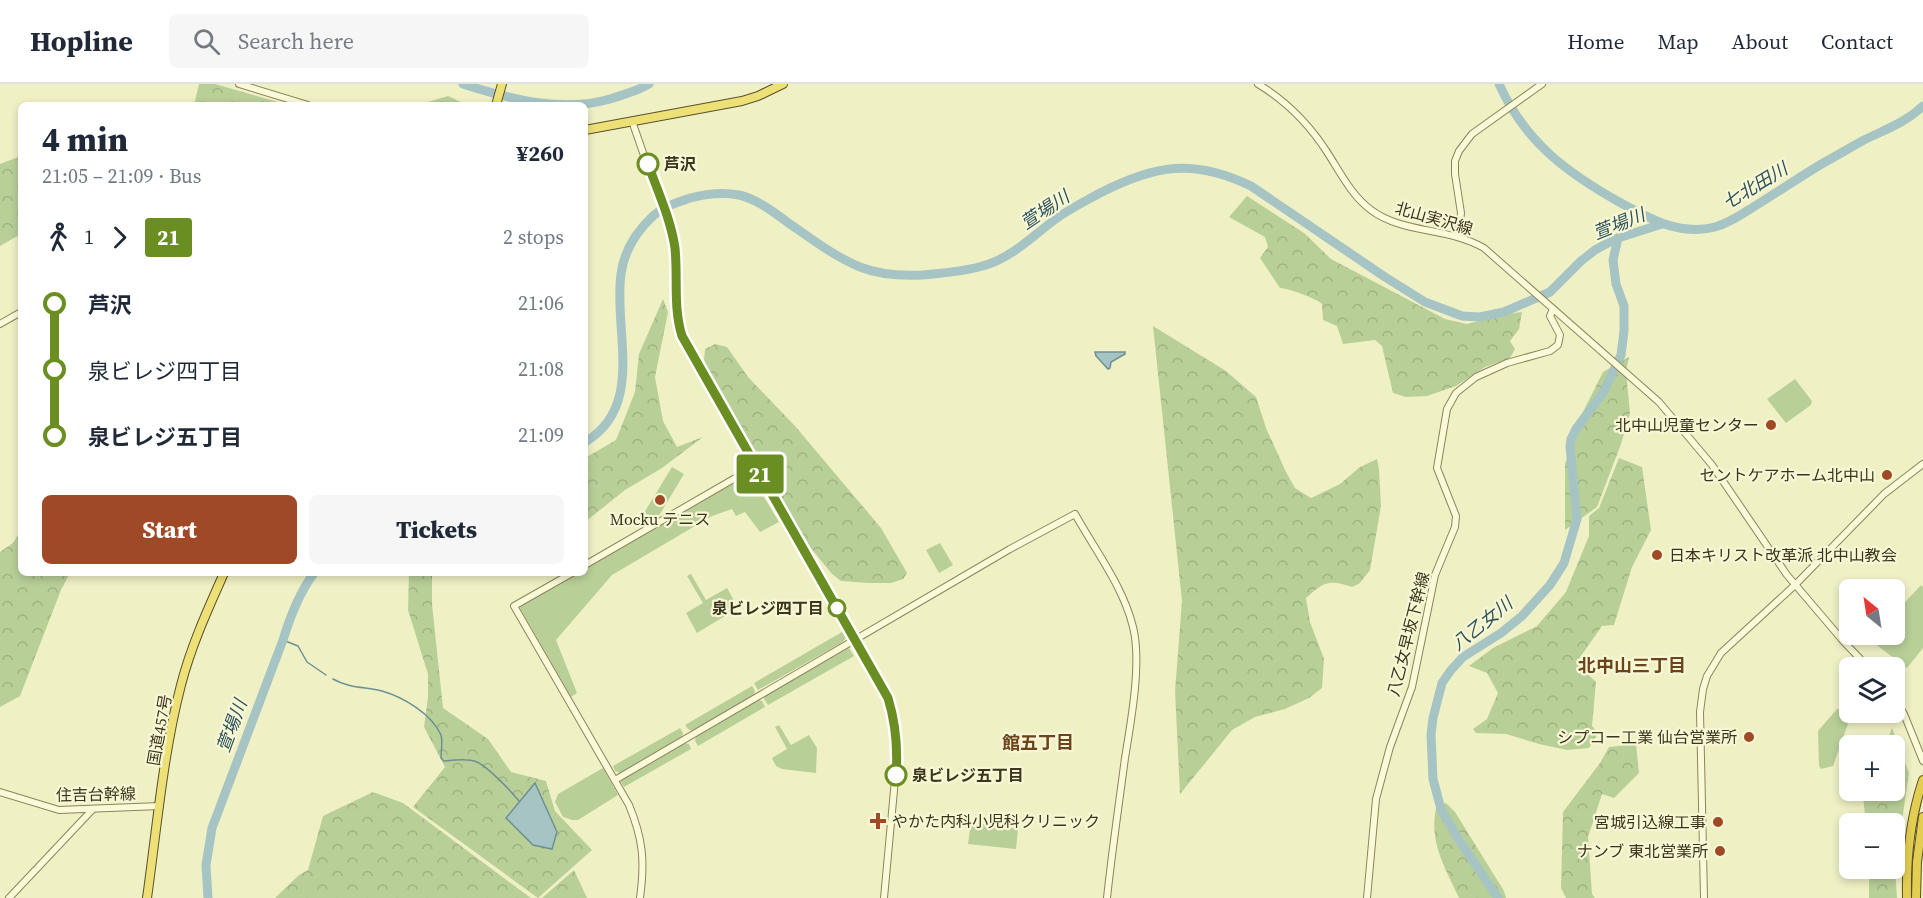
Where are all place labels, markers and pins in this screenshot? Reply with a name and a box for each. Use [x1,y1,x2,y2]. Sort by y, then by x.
marker: 芦沢 [637,153,659,175]
place label: 芦沢 [664,153,696,175]
place label: 北中山児童センター [1615,414,1759,436]
marker: 北中山児童センター [1764,418,1778,432]
place label: セントケアホーム北中山 [1699,464,1875,486]
marker: セントケアホーム北中山 [1880,468,1894,482]
marker: Mocku テニス [653,493,667,507]
place label: Mocku テニス [610,508,710,530]
place label: 日本キリスト改革派 北中山教会 [1669,544,1897,566]
marker: 日本キリスト改革派 北中山教会 [1650,548,1664,562]
place label: 泉ビレジ四丁目 [712,597,824,619]
marker: 泉ビレジ四丁目 [828,599,846,617]
place label: シプコー工業 仙台営業所 [1557,726,1737,748]
marker: シプコー工業 仙台営業所 [1742,730,1756,744]
marker: 泉ビレジ五丁目 [885,764,907,786]
place label: 泉ビレジ五丁目 [912,764,1024,786]
place label: やかた内科小児科クリニック [892,810,1100,832]
place label: 宮城引込線工事 [1594,811,1706,833]
marker: やかた内科小児科クリニック [869,812,887,830]
marker: 宮城引込線工事 [1711,815,1725,829]
place label: ナンブ 東北営業所 [1577,840,1708,862]
marker: ナンブ 東北営業所 [1713,844,1727,858]

